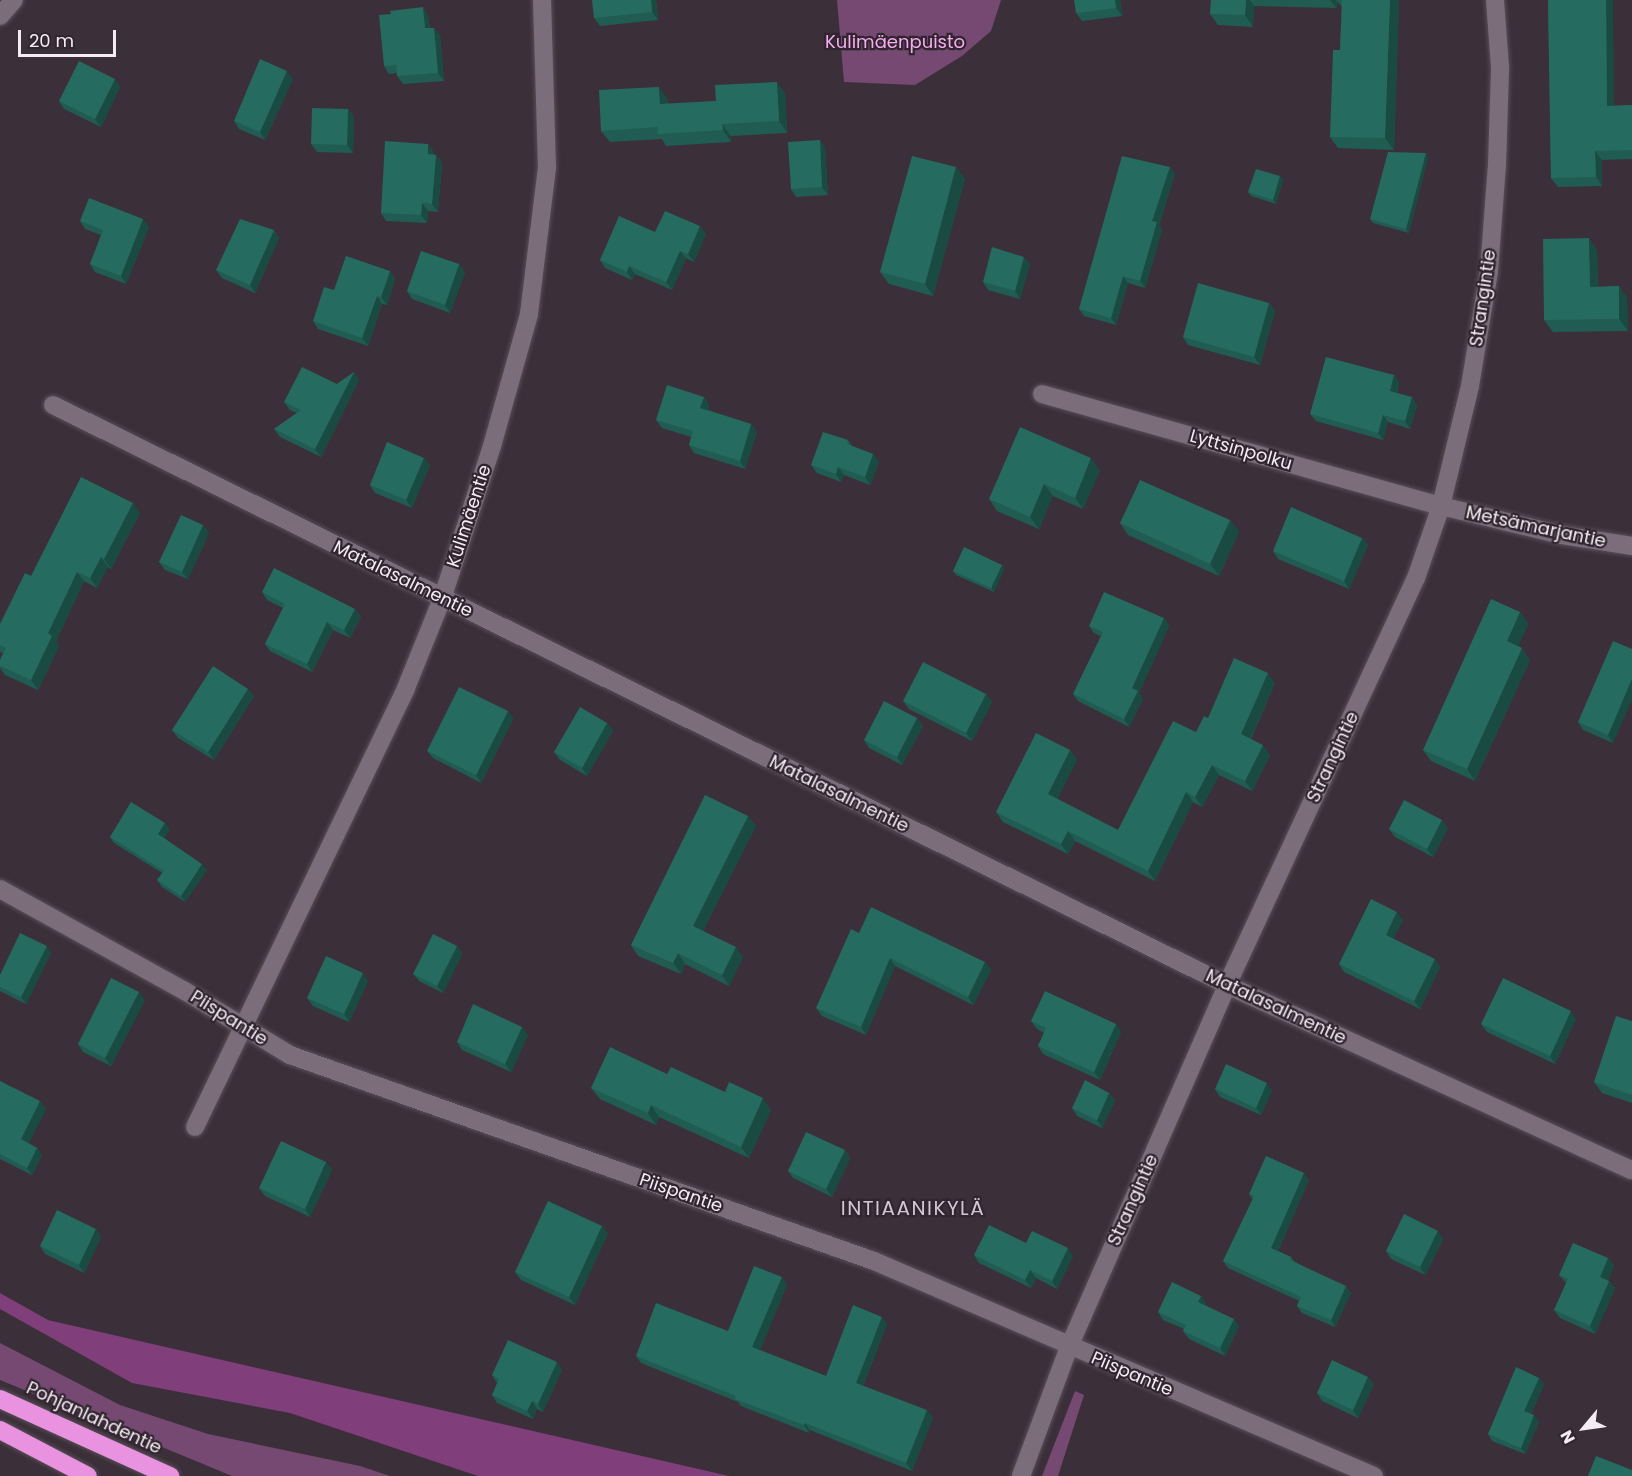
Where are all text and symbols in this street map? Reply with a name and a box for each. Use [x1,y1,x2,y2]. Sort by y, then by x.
scale bar [21,18,118,56]
text: 20 m [29,28,74,53]
park label: Kulimäenpuisto [825,31,965,53]
street label: Strangintie [1466,248,1500,348]
street label: Lyttsinpolku [1187,425,1295,475]
street label: Kulimäentie [442,462,496,570]
street label: Metsämarjantie [1464,502,1608,552]
street label: Matalasalmentie [330,536,476,622]
street label: Strangintie [1303,708,1363,806]
street label: Matalasalmentie [766,751,912,837]
street label: Matalasalmentie [1202,965,1350,1049]
street label: Piispantie [187,986,271,1050]
street label: Strangintie [1103,1151,1163,1249]
street label: Piispantie [637,1169,725,1217]
district label: INTIAANIKYLÄ [841,1196,985,1220]
street label: Piispantie [1088,1347,1176,1401]
street label: Pohjanlahdentie [23,1377,165,1459]
north arrow [1554,1398,1614,1458]
text: N [1555,1426,1581,1448]

